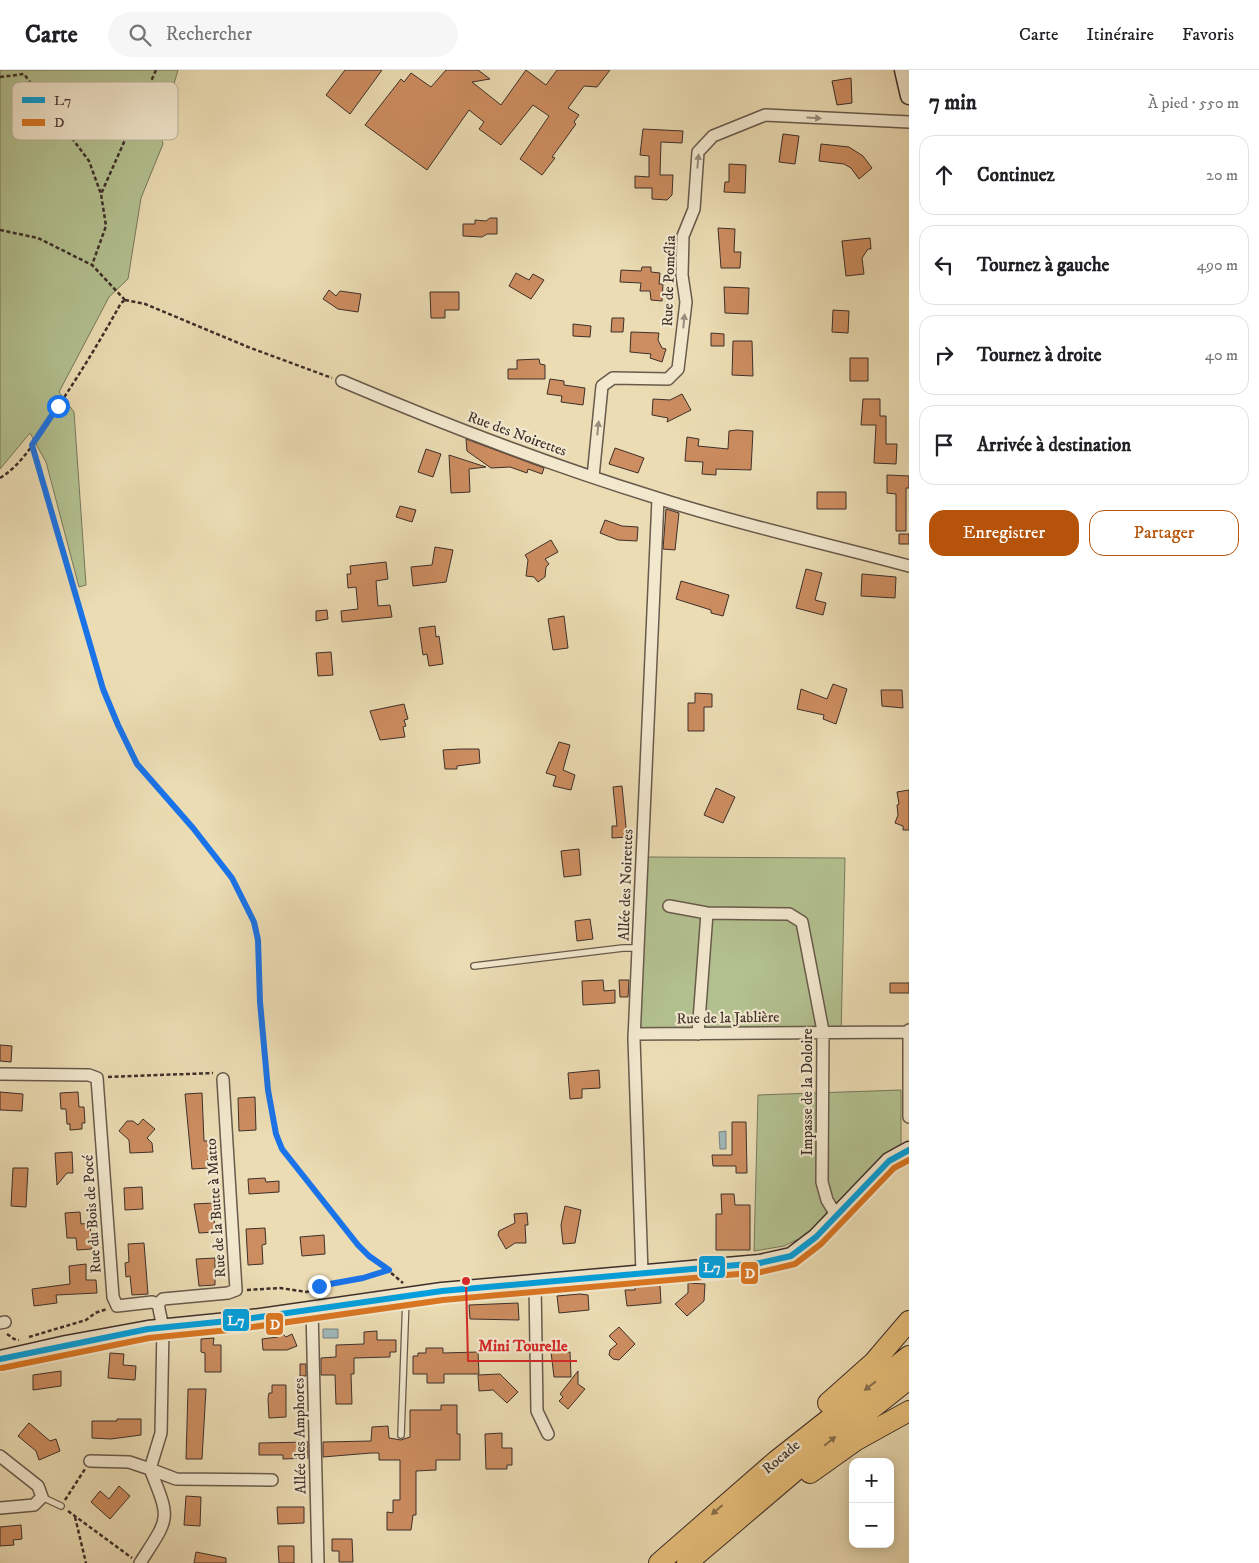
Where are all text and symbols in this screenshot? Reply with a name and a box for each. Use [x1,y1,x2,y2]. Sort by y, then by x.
search box [108,12,458,57]
text: Carte [25,20,78,50]
icon: search [126,21,154,49]
text: Rechercher [166,23,252,46]
text: Carte [1019,24,1059,46]
text: Itinéraire [1087,24,1154,46]
text: Favoris [1182,24,1234,46]
legend [12,82,178,140]
text: 7 min [929,90,977,116]
text: L7 [54,92,71,110]
text: À pied · 550 m [1148,93,1239,113]
text: D [54,114,64,132]
one-way arrow [806,114,822,122]
one-way arrow [694,153,702,169]
icon: ahead [930,161,958,189]
text: Continuez [977,164,1055,187]
text: 20 m [1206,165,1238,185]
street label: Rue de Pomélia [658,234,680,327]
icon: left [930,251,958,279]
text: Tournez à gauche [977,254,1109,277]
text: 490 m [1197,255,1238,275]
one-way arrow [680,313,688,329]
icon: right [930,341,958,369]
text: Tournez à droite [977,344,1102,367]
text: 40 m [1205,345,1238,365]
route start [47,395,70,418]
street label: Rue des Noirettes [465,407,569,461]
one-way arrow [594,420,602,436]
icon: arrive [930,431,958,459]
text: Arrivée à destination [977,434,1131,457]
button: Enregistrer [929,510,1079,556]
button: Partager [1089,510,1239,556]
street label: Allée des Noirettes [615,829,637,941]
street label: Rue de la Jablière [676,1008,780,1028]
street label: Impasse de la Doloire [798,1028,817,1156]
street label: Rue de la Butte à Matto [202,1138,230,1278]
street label: Rue du Bois de Pocé [78,1153,106,1274]
line badge: L7 [698,1255,726,1279]
text: L7 [703,1259,721,1277]
line badge: D [740,1261,759,1285]
text: D [745,1265,756,1283]
route end [308,1275,331,1298]
line badge: L7 [222,1308,250,1332]
text: L7 [227,1312,245,1330]
line badge: D [265,1312,284,1336]
text: D [270,1316,281,1334]
callout: Mini Tourelle [468,1330,577,1361]
text: Mini Tourelle [478,1336,568,1356]
street label: Allée des Amphores [289,1378,311,1494]
one-way arrow [864,1380,877,1391]
one-way arrow [824,1435,837,1446]
street label: Rocade [758,1436,804,1478]
map controls [849,1458,894,1548]
button: + [849,1458,894,1503]
button: − [849,1503,894,1548]
one-way arrow [711,1505,724,1516]

